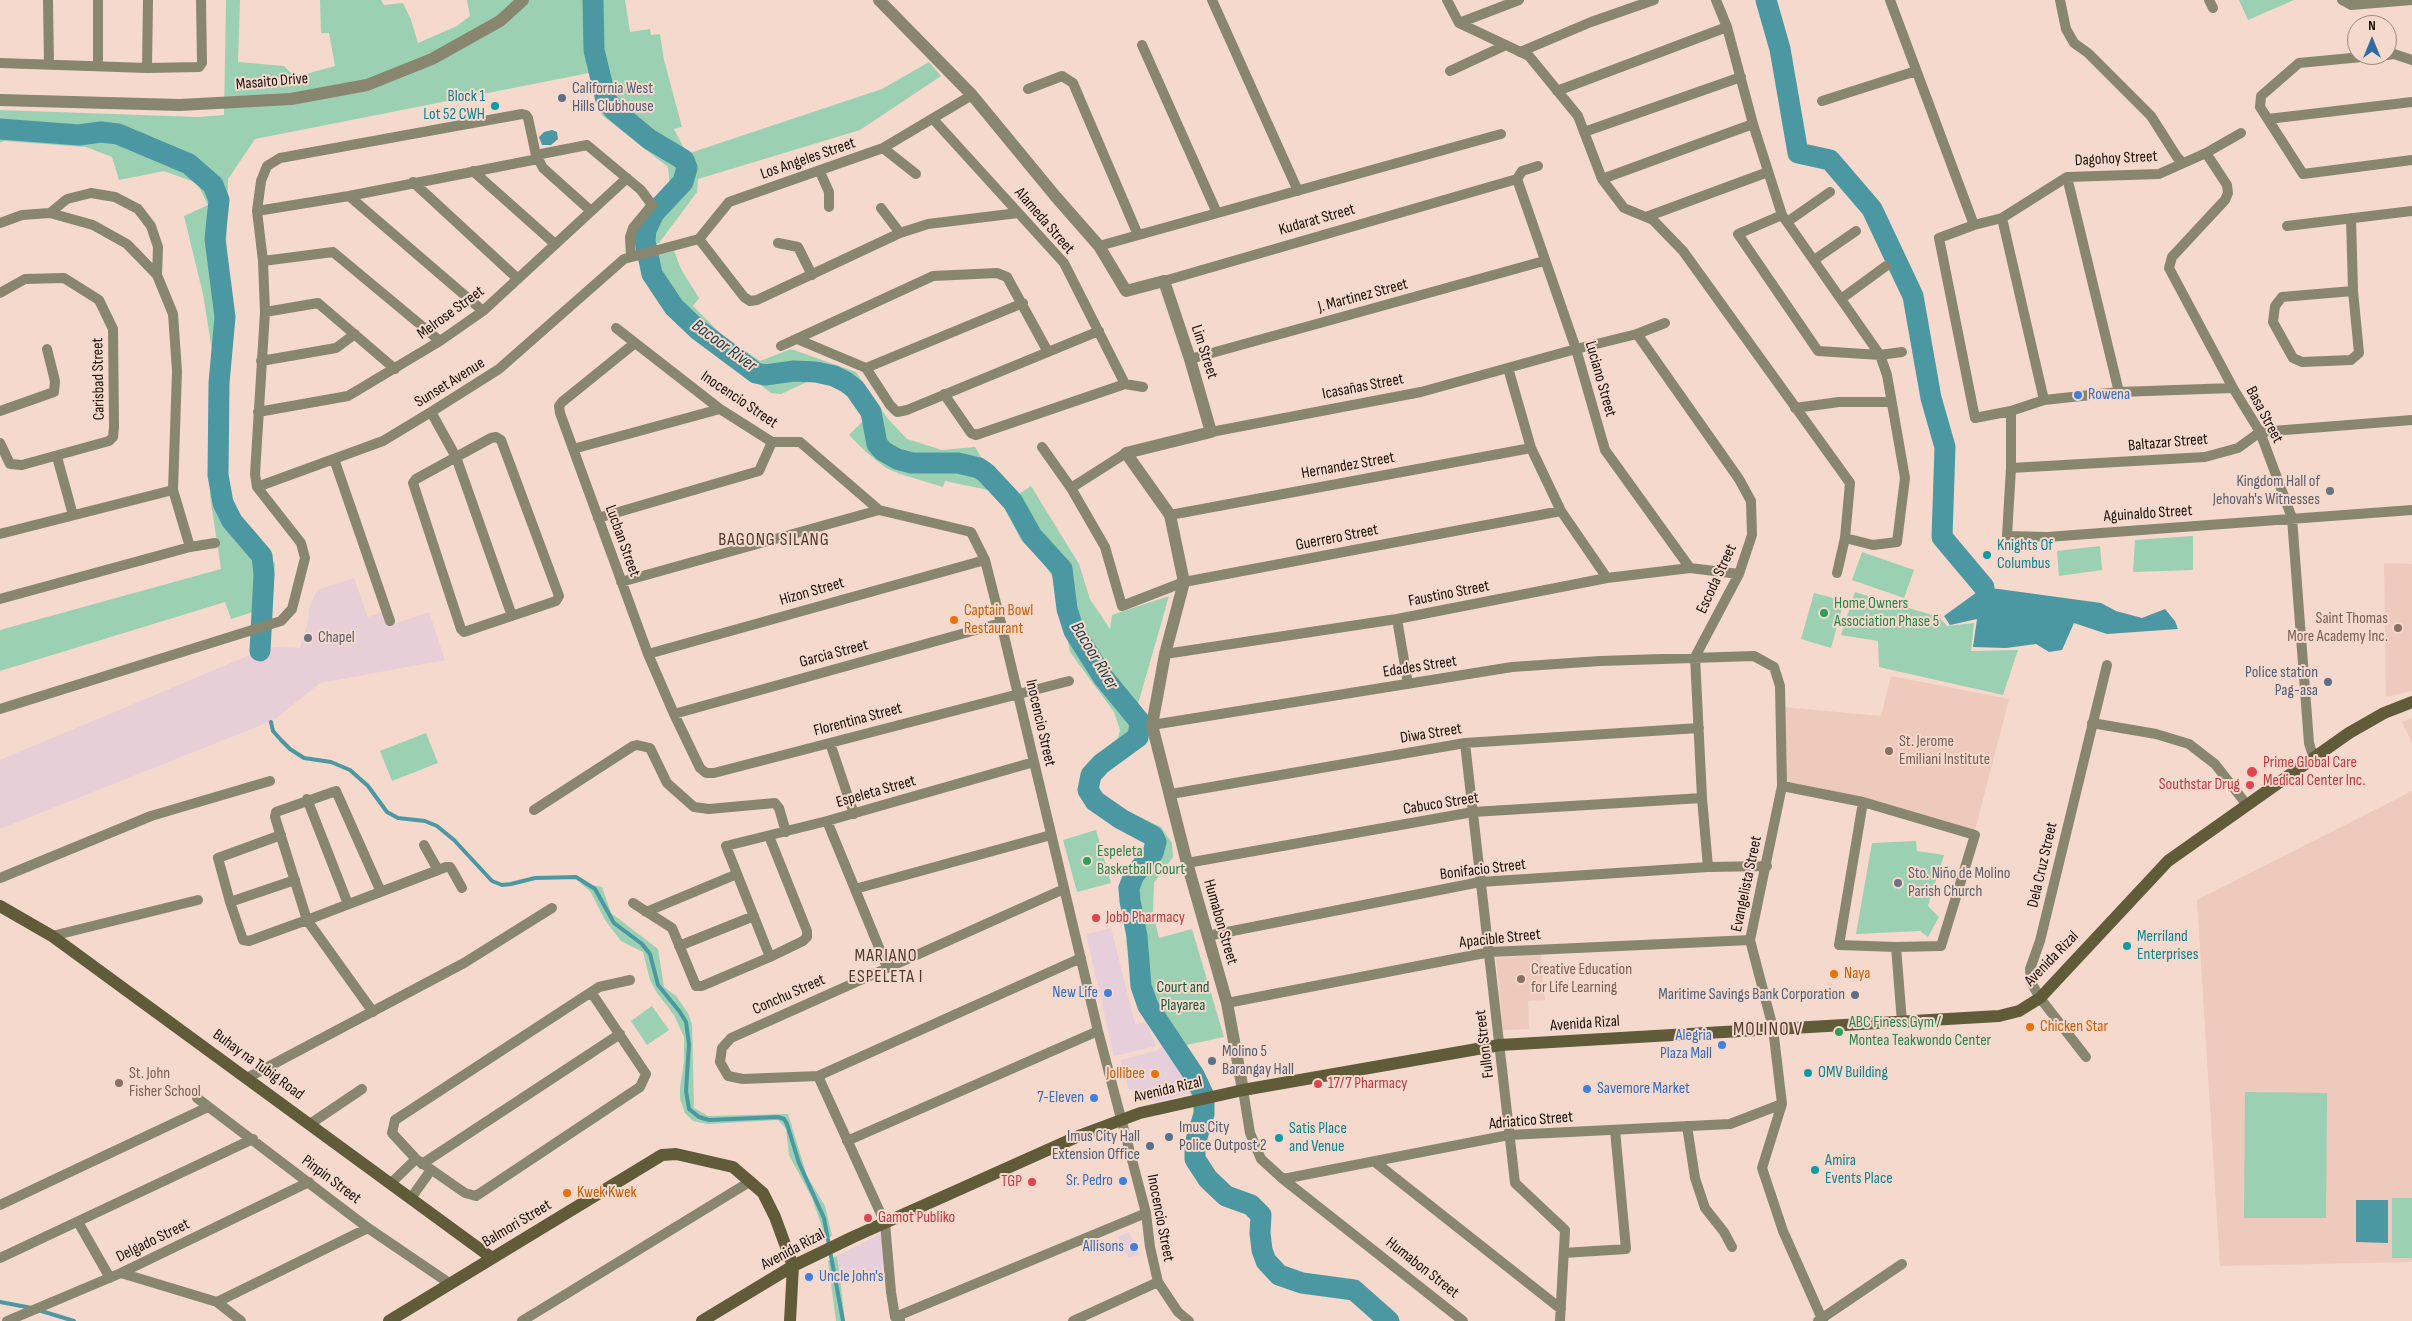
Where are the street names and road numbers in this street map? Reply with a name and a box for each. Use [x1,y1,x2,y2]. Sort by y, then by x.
street label: Masaito Drive [235,69,309,95]
street label: Los Angeles Street [758,134,858,184]
street label: Dagohoy Street [2074,147,2158,171]
street label: Alameda Street [1010,184,1078,258]
street label: Kudarat Street [1277,200,1357,240]
street label: J. Martinez Street [1316,275,1410,317]
street label: Melrose Street [414,282,488,344]
street label: Lim Street [1186,323,1222,381]
street label: Carisbad Street [89,337,109,421]
street label: Luciano Street [1580,339,1620,419]
street label: Sunset Avenue [411,354,489,412]
street label: Inocencio Street [697,367,781,433]
street label: Icasañas Street [1321,370,1405,404]
street label: Basa Street [2241,383,2287,447]
street label: Baltazar Street [2127,430,2209,456]
street label: Hernandez Street [1300,448,1396,484]
street label: Aguinaldo Street [2103,501,2193,527]
street label: Lucban Street [600,503,644,579]
street label: Guerrero Street [1294,521,1380,555]
street label: Escoda Street [1693,541,1741,617]
street label: Hizon Street [777,574,847,610]
street label: Faustino Street [1407,577,1491,611]
street label: Garcia Street [798,636,870,672]
street label: Edades Street [1382,652,1458,682]
street label: Inocencio Street [1021,678,1059,768]
street label: Florentina Street [812,699,904,741]
street label: Diwa Street [1399,720,1463,748]
street label: Espeleta Street [834,771,918,813]
street label: Cabuco Street [1402,789,1480,819]
street label: Dela Cruz Street [2024,820,2062,910]
street label: Evangelista Street [1727,834,1767,934]
street label: Bonifacio Street [1439,855,1527,885]
street label: Humabon Street [1199,877,1241,967]
street label: Apacible Street [1458,925,1542,953]
street label: Avenida Rizal [2021,927,2083,991]
street label: Conchu Street [750,971,828,1019]
street label: Fullon Street [1471,1009,1499,1079]
street label: Avenida Rizal [1550,1012,1620,1036]
street label: Buhay na Tubig Road [209,1025,307,1105]
street label: Avenida Rizal [1132,1073,1204,1107]
street label: Adriatico Street [1488,1108,1574,1134]
street label: Pinpin Street [298,1151,364,1209]
street label: Inocencio Street [1142,1173,1178,1263]
street label: Balmori Street [479,1196,555,1252]
street label: Delgado Street [113,1215,193,1267]
street label: Avenida Rizal [758,1225,828,1275]
street label: Humabon Street [1382,1233,1462,1303]

